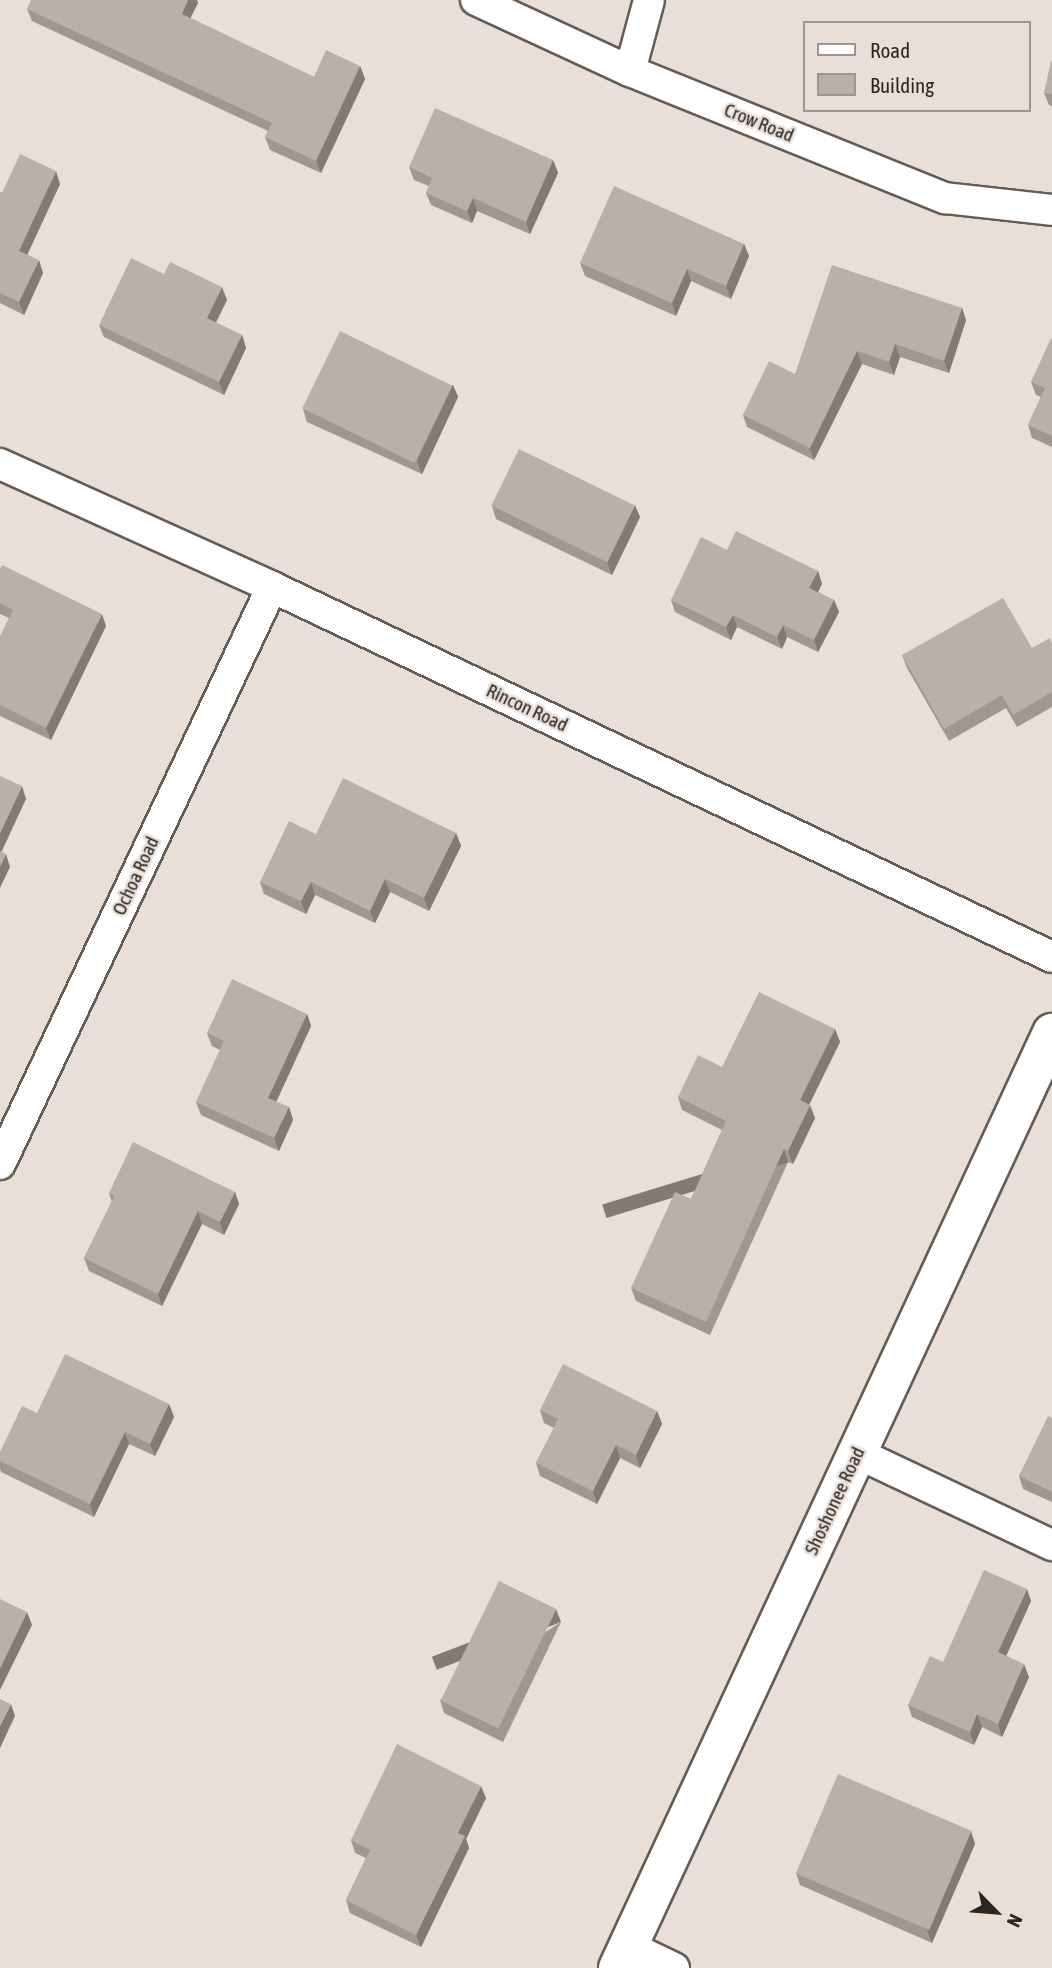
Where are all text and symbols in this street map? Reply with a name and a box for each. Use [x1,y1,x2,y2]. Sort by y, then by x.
legend [804,21,1031,112]
text: Road [870,38,910,62]
text: Building [870,73,934,97]
street label: Crow Road [721,99,797,147]
street label: Rincon Road [483,679,571,737]
street label: Ochoa Road [108,833,164,919]
street label: Shoshonee Road [800,1444,870,1558]
north arrow [961,1877,1031,1947]
text: N [1003,1911,1027,1931]

